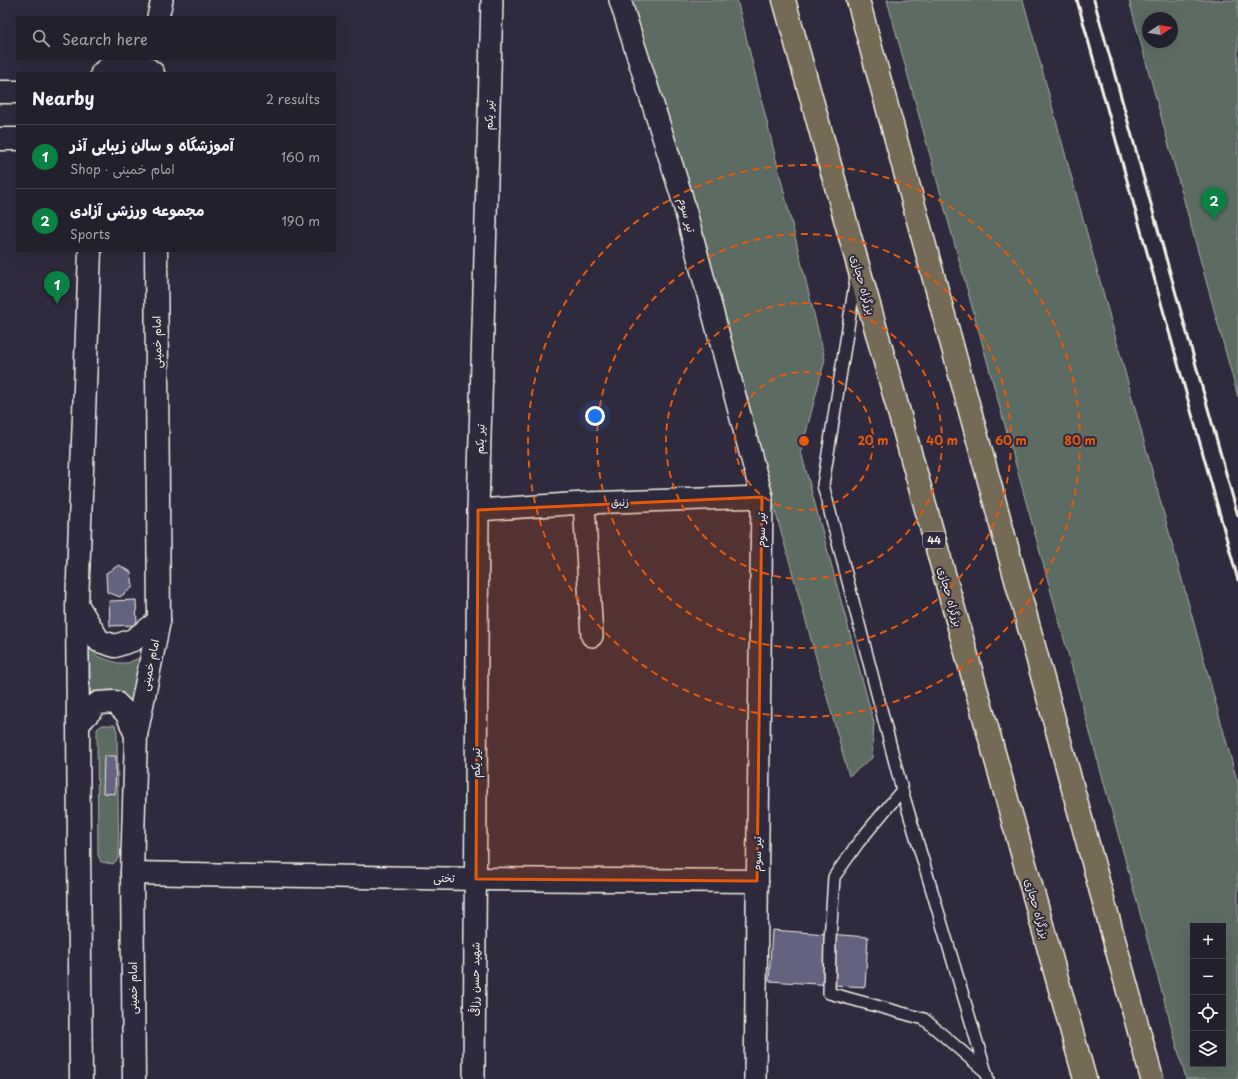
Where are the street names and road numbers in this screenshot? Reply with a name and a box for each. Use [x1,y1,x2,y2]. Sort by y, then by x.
street label: تیر یکم [479,99,499,130]
street label: تیر سوم [674,196,700,235]
street label: بزرگراه حجازی [847,253,880,317]
street label: امام خمینی [148,316,166,368]
street label: تیر یکم [470,423,490,454]
street label: زنبق [611,493,629,510]
street label: تیر سوم [752,511,770,548]
road number: 44 [923,532,945,548]
street label: بزرگراه حجازی [934,565,967,629]
street label: امام خمینی [136,637,164,693]
street label: تیر یکم [467,747,485,778]
street label: تیر سوم [748,835,766,872]
street label: تختی [433,869,456,886]
street label: بزرگراه حجازی [1021,877,1054,941]
street label: شهید حسن رزاقی [465,942,484,1016]
street label: امام خمینی [124,962,142,1014]

